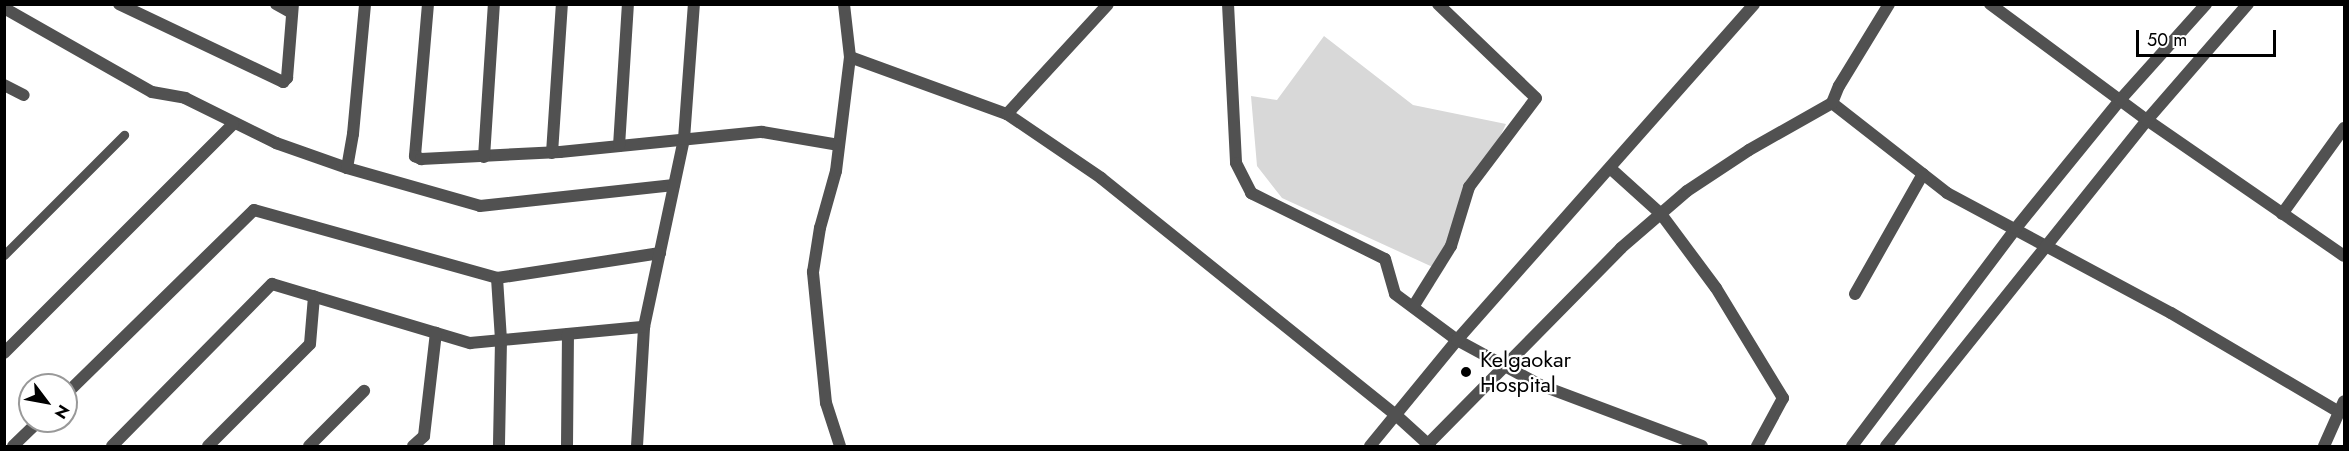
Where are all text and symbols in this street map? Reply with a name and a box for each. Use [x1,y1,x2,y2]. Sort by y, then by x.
scale bar [2139,18,2278,56]
text: 50 m [2147,27,2187,53]
place label: Kelgaokar Hospital [1480,346,1571,398]
marker: Kelgaokar Hospital [1457,363,1475,381]
north arrow [18,373,78,433]
text: N [49,400,75,423]

